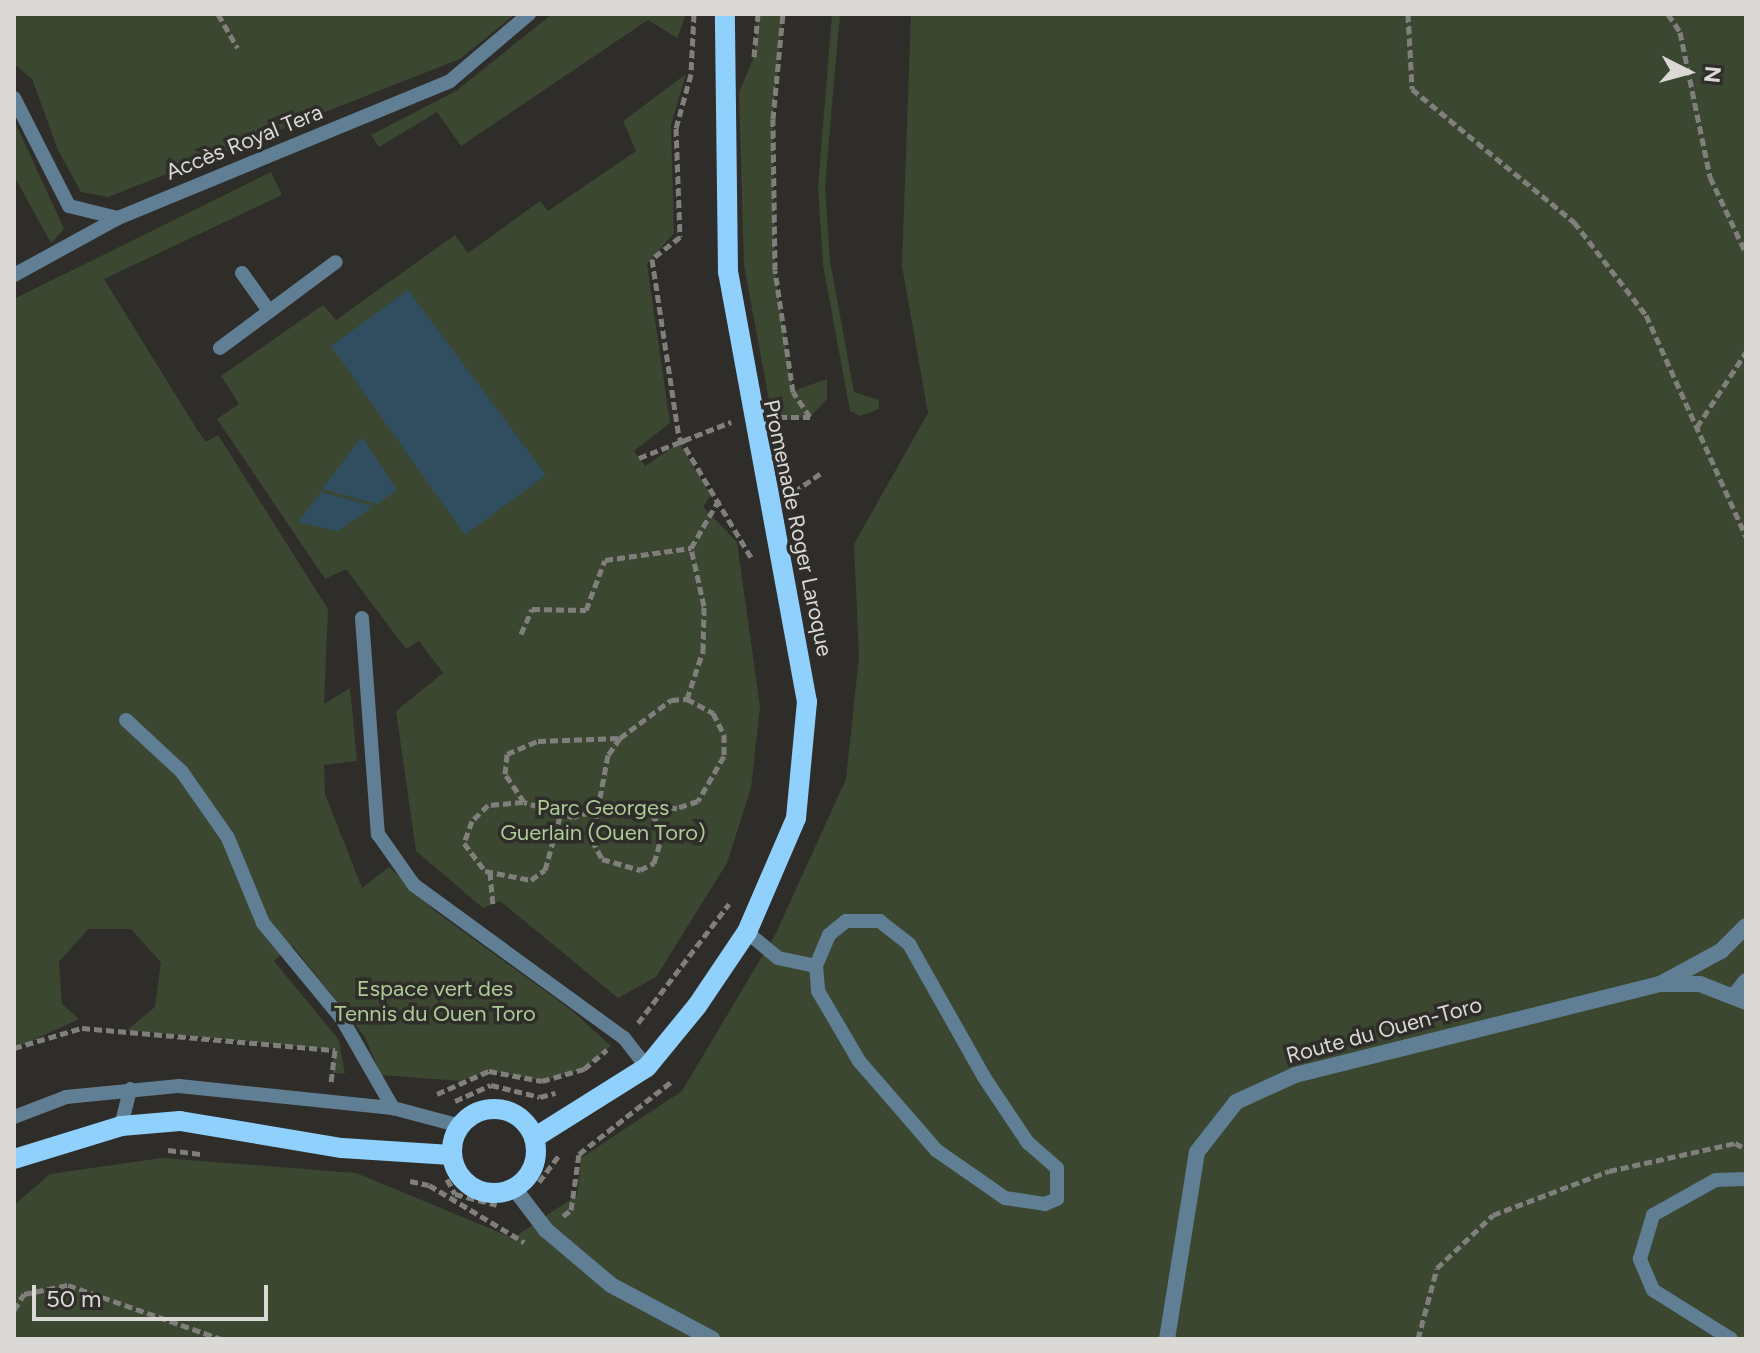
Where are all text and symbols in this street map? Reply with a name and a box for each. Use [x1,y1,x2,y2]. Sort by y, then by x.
north arrow [1648,32,1728,112]
text: N [1698,65,1727,84]
street label: Accès Royal Tera [162,99,326,185]
street label: Promenade Roger Laroque [758,397,838,659]
park label: Parc Georges Guerlain (Ouen Toro) [500,794,706,846]
park label: Espace vert des Tennis du Ouen Toro [334,975,536,1026]
street label: Route du Ouen-Toro [1283,991,1485,1069]
scale bar [36,1269,272,1319]
text: 50 m [46,1284,102,1313]

